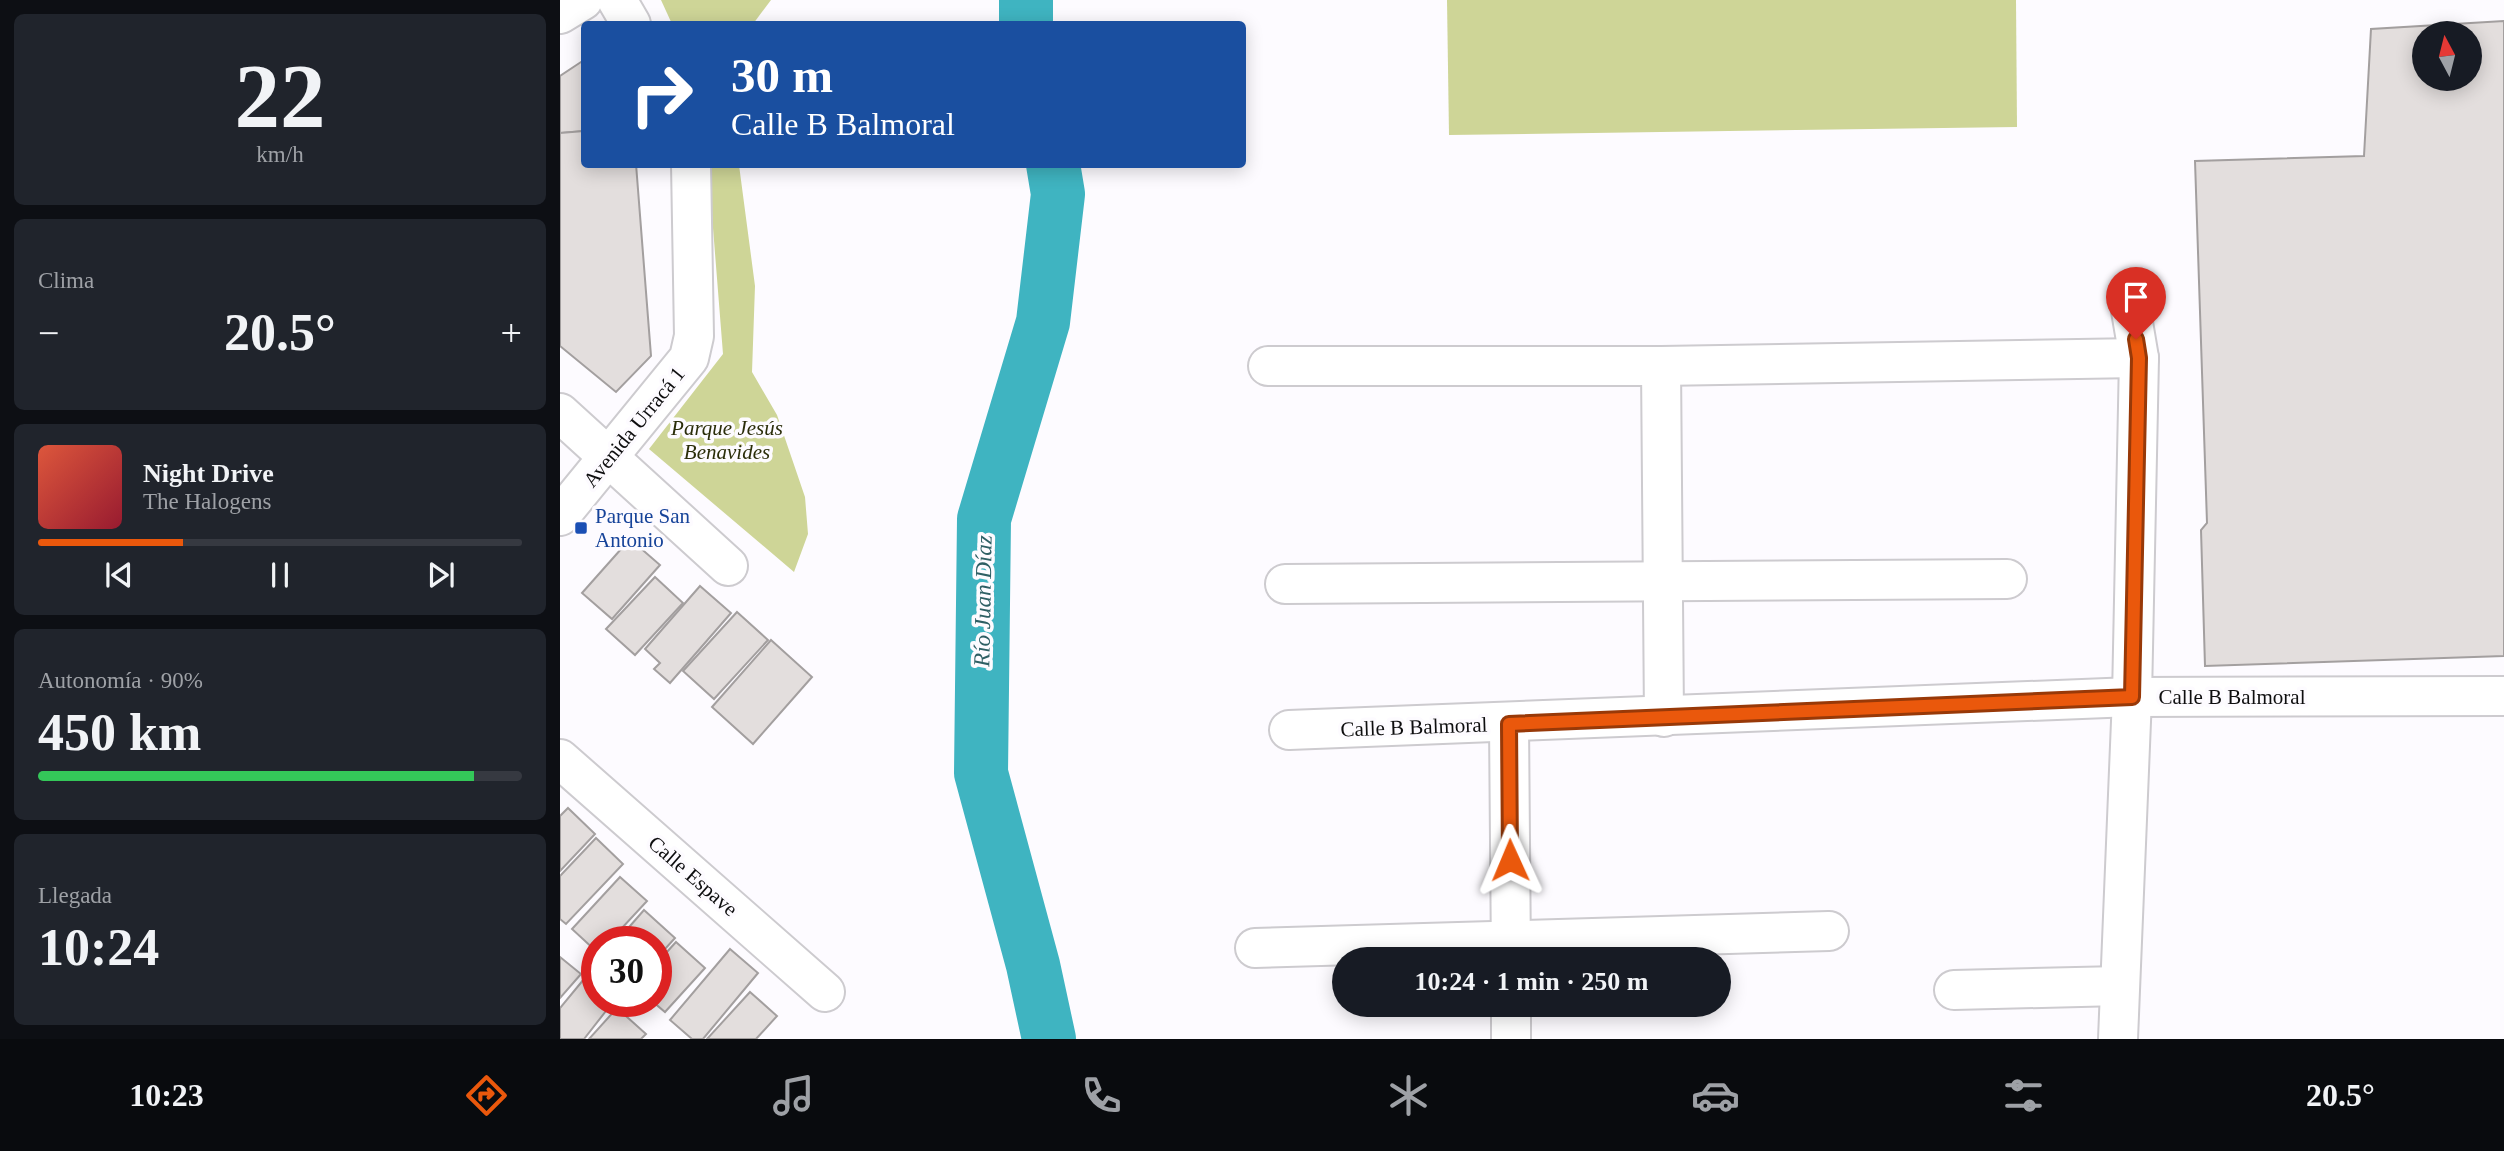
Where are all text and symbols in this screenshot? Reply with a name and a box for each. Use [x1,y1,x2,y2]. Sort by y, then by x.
north arrow [2412,21,2482,91]
map controls [2412,21,2482,91]
text: 22 [235,46,326,147]
text: 30 m [731,48,833,103]
icon: right [616,49,707,140]
text: Calle B Balmoral [731,106,955,142]
text: km/h [256,142,304,167]
pin [2106,267,2166,339]
text: Clima [38,268,94,293]
icon: arrive [2117,278,2155,316]
text: 20.5° [224,304,336,361]
text: − [38,312,59,354]
text: + [501,312,522,354]
street label: Avenida Urracá 1 [578,362,690,492]
park label: Parque Jesús Benavides [670,416,783,464]
text: Night Drive [143,459,274,488]
text: The Halogens [143,489,271,514]
place label: Parque San Antonio [595,504,691,552]
marker: Parque San Antonio [573,520,589,536]
water label: Río Juan Díaz [969,535,997,668]
icon: previous [100,556,138,594]
icon: pause [261,556,299,594]
icon: next [422,556,460,594]
text: Autonomía · 90% [38,668,203,693]
street label: Calle B Balmoral [2159,685,2306,709]
text: 450 km [38,704,201,761]
street label: Calle B Balmoral [1340,712,1488,742]
position arrow [1473,823,1547,897]
street label: Calle Espave [644,831,742,921]
text: Llegada [38,883,112,908]
text: 10:24 [38,919,159,976]
speed limit sign: 30 [581,926,672,1017]
text: 10:24 · 1 min · 250 m [1415,967,1649,996]
icon: directions [462,1071,511,1120]
icon: music [769,1071,818,1120]
icon: phone [1077,1071,1126,1120]
icon: climate [1384,1071,1433,1120]
icon: car [1691,1071,1740,1120]
icon: filters [1999,1071,2048,1120]
text: 10:23 [129,1077,204,1113]
text: 20.5° [2306,1077,2375,1113]

